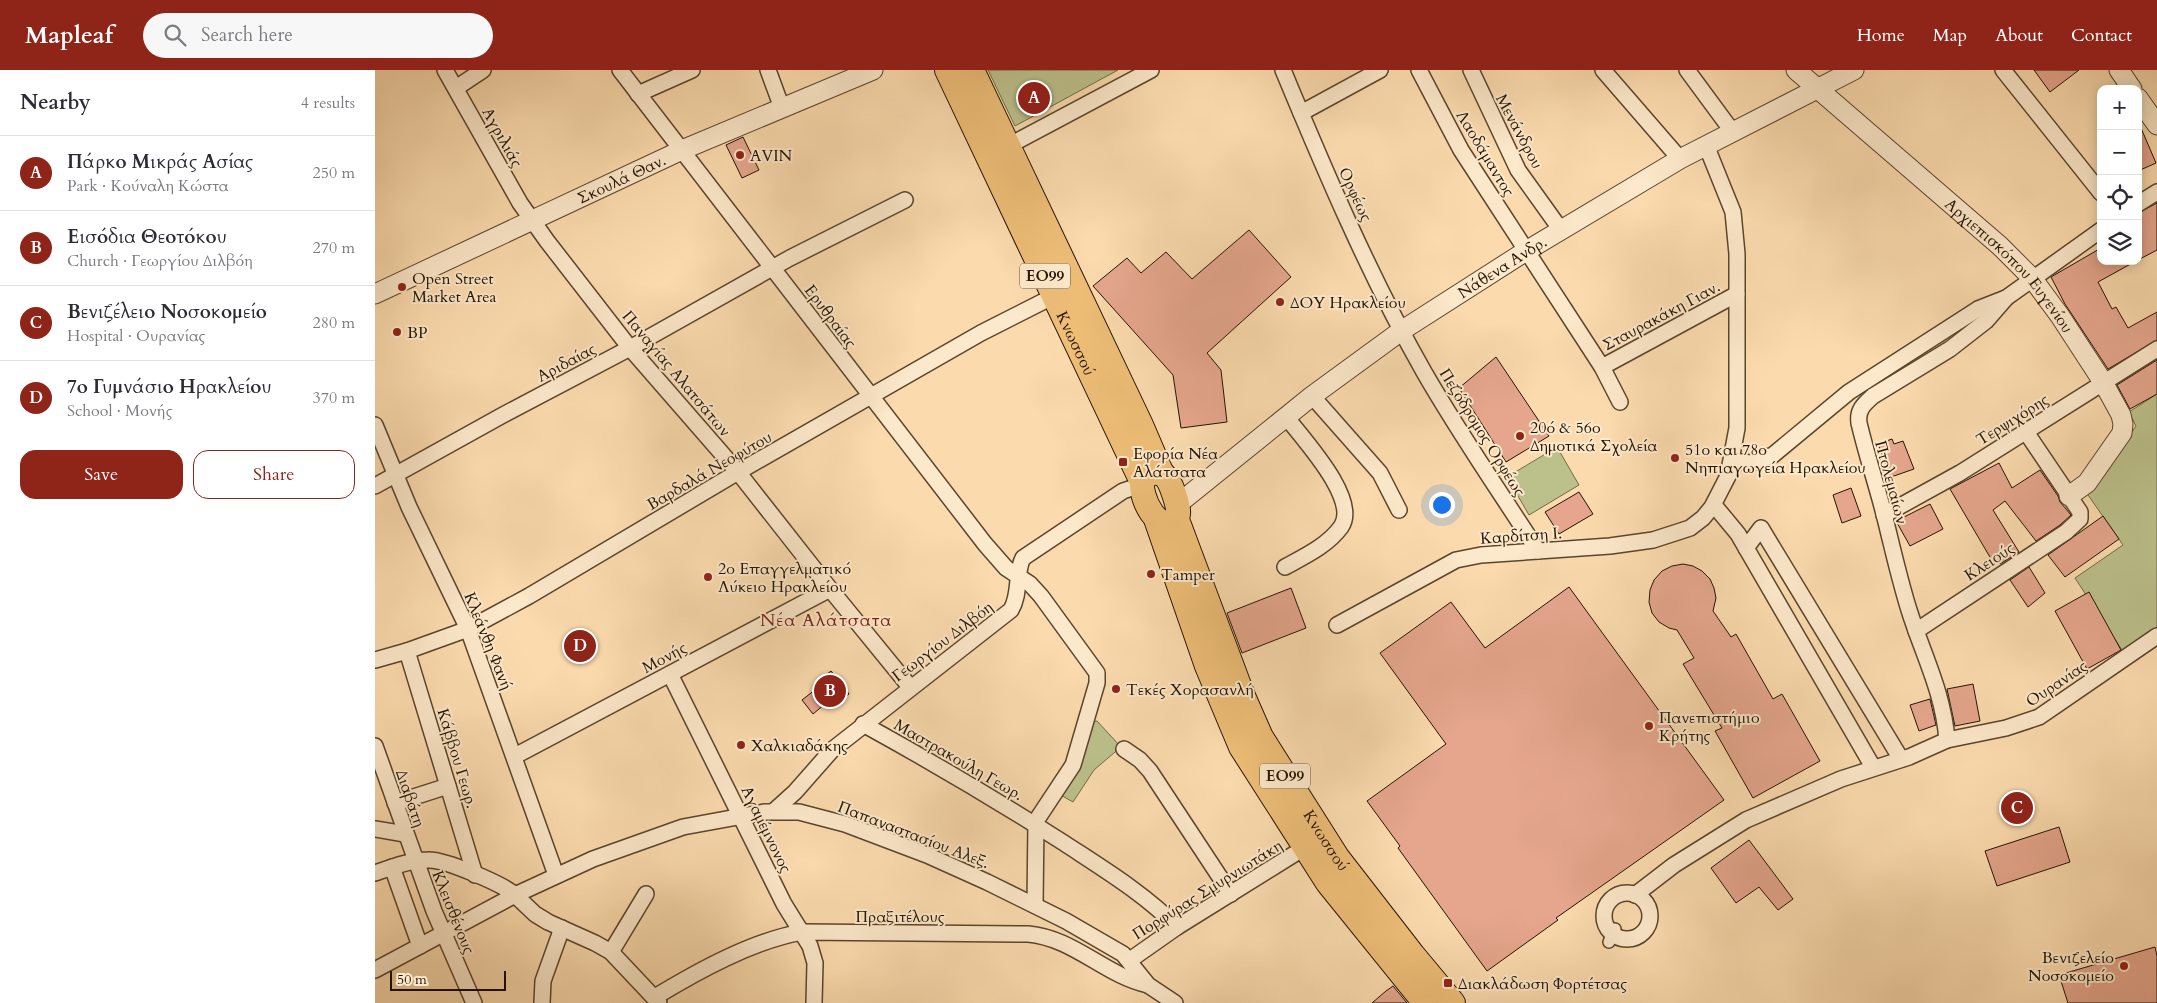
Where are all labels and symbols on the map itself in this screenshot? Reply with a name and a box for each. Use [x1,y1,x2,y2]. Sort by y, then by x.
pin: A [1018,79,1050,117]
street label: Μενάνδρου [1490,90,1548,173]
street label: Αγριλιάς [477,103,528,172]
street label: Λαοδάμαντος [1451,106,1520,201]
place label: AVIN [750,145,793,167]
street label: Σκουλά Θαν. [574,149,669,210]
marker: AVIN [734,149,746,161]
street label: Ορφέως [1333,164,1377,225]
street label: Αρχιεπισκόπου Ευγενίου [1940,193,2078,337]
street label: Νάθενα Ανδρ. [1454,231,1551,304]
road number: ΕΟ99 [1020,264,1070,288]
place label: Open Street Market Area [412,268,496,308]
street label: Σταυρακάκη Γιαν. [1599,276,1724,356]
street label: Ερυθραίας [799,280,862,353]
marker: Open Street Market Area [396,281,408,293]
place label: ΔΟΥ Ηρακλείου [1290,292,1406,314]
marker: ΔΟΥ Ηρακλείου [1274,296,1286,308]
street label: Παναγίας Αλατσάτων [617,306,736,441]
street label: Κνωσσού [1051,308,1100,379]
place label: BP [407,322,427,344]
marker: BP [391,326,403,338]
street label: Αριδαίας [533,338,600,388]
street label: Πεζόδρομος Ορφέως [1434,364,1530,501]
street label: Τερψιχόρης [1972,389,2053,451]
place label: 20ό & 56ο Δημοτικά Σχολεία [1530,417,1658,457]
street label: Βαρδαλά Νεοφύτου [643,426,776,516]
marker: 20ό & 56ο Δημοτικά Σχολεία [1514,430,1526,442]
street label: Πτολεμαίων [1869,438,1913,527]
place label: 51ο και 78ο Νηπιαγωγεία Ηρακλείου [1685,439,1866,479]
place label: Εφορία Νέα Αλάτσατα [1133,443,1218,483]
marker: 51ο και 78ο Νηπιαγωγεία Ηρακλείου [1669,452,1681,464]
marker: Εφορία Νέα Αλάτσατα [1117,456,1129,468]
your location [1429,492,1455,518]
street label: Καρδίτση Ι. [1479,522,1563,550]
street label: Κλειούς [1960,537,2019,586]
place label: 2ο Επαγγελματικό Λύκειο Ηρακλείου [718,558,852,598]
place label: Tamper [1161,564,1215,586]
marker: Tamper [1145,568,1157,580]
marker: 2ο Επαγγελματικό Λύκειο Ηρακλείου [702,571,714,583]
street label: Κλεάνθη Φανή [458,589,518,694]
street label: Γεωργίου Διλβόη [888,597,998,687]
district label: Νέα Αλάτσατα [760,608,892,633]
pin: D [564,627,596,665]
street label: Μονής [638,637,691,679]
street label: Ουρανίας [2022,655,2092,712]
pin: B [814,672,846,710]
place label: Τεκές Χορασανλή [1126,679,1254,701]
marker: Τεκές Χορασανλή [1110,683,1122,695]
street label: Κάββου Γεωρ. [431,706,483,811]
place label: Πανεπιστήμιο Κρήτης [1659,707,1760,747]
street label: Μαστρακούλη Γεωρ. [890,714,1027,806]
marker: Πανεπιστήμιο Κρήτης [1643,720,1655,732]
place label: Χαλκιαδάκης [751,735,848,757]
marker: Χαλκιαδάκης [735,739,747,751]
road number: ΕΟ99 [1260,764,1310,788]
street label: Διαβάτη [390,767,430,830]
street label: Αγαμέμνονος [736,782,797,877]
pin: C [2001,789,2033,827]
street label: Παπαναστασίου Αλεξ. [835,796,993,874]
street label: Κνωσσού [1298,806,1354,876]
street label: Πορφύρας Σμυρνιωτάκη [1128,835,1287,945]
street label: Κλεισθένους [426,867,480,958]
street label: Πραξιτέλους [855,906,945,928]
place label: Βενιζελείο Νοσοκομείο [2028,947,2114,987]
marker: Βενιζελείο Νοσοκομείο [2118,960,2130,972]
scale bar [390,968,506,991]
place label: Διακλάδωση Φορτέτσας [1458,973,1627,995]
marker: Διακλάδωση Φορτέτσας [1442,977,1454,989]

